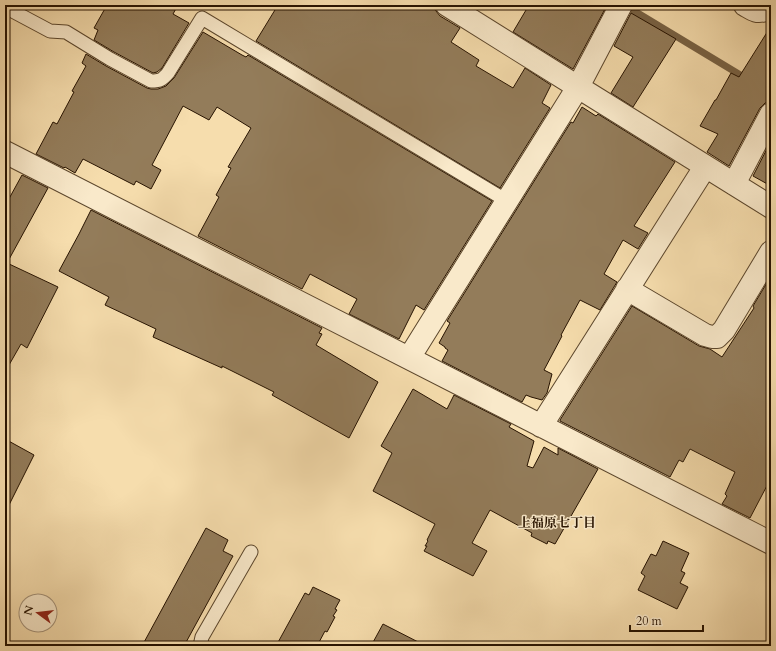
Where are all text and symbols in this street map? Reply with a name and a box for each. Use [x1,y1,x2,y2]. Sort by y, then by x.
district label: 上福原七丁目 [518,514,596,532]
north arrow [18,593,58,633]
text: N [20,604,37,617]
scale bar [630,607,703,633]
text: 20 m [636,613,663,629]

